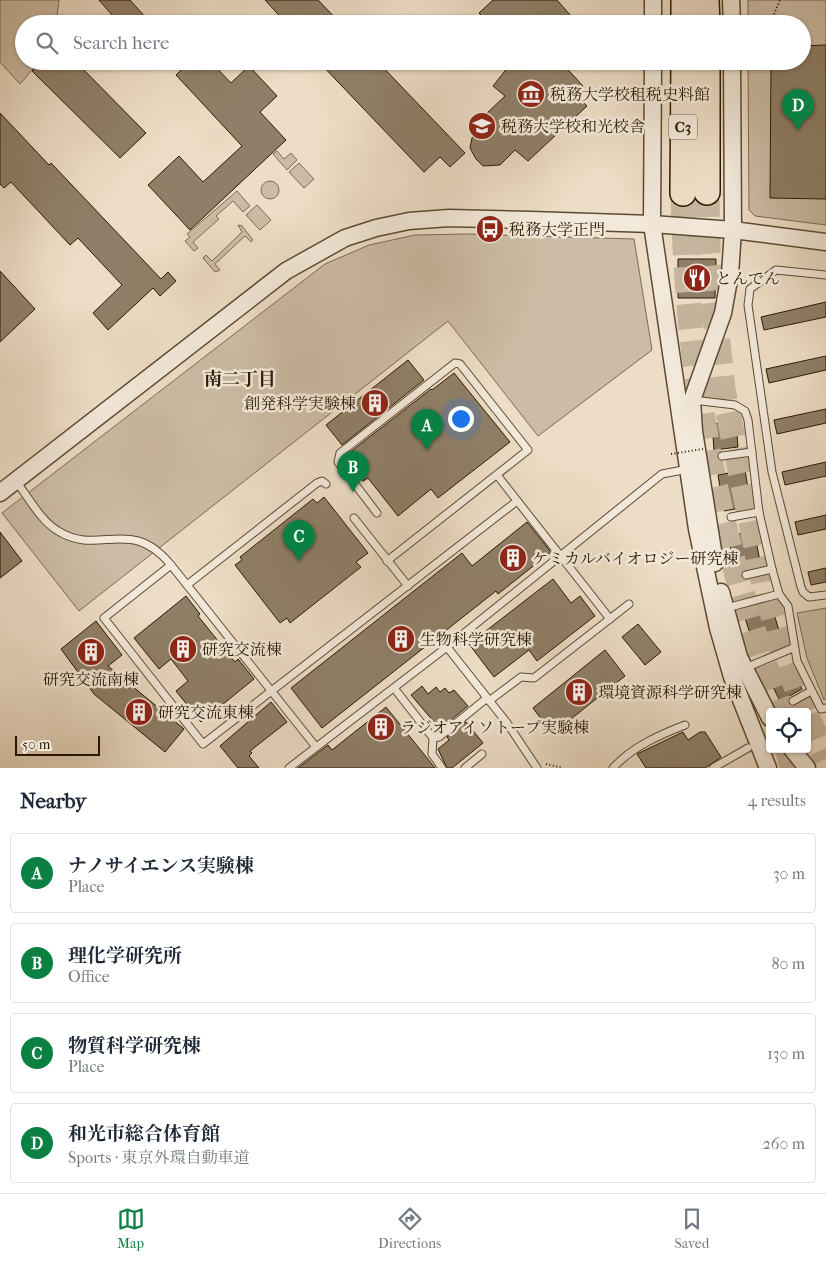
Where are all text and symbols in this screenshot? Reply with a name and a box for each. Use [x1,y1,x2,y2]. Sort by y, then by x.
search box [15,15,811,70]
icon: search [33,29,61,57]
text: Search here [73,32,169,54]
museum icon: 税務大学校租税史料館 [516,79,546,109]
place label: 税務大学校租税史料館 [550,85,710,104]
pin: D [782,89,814,130]
school or university icon: 税務大学校和光校舎 [467,111,497,141]
road number: C3 [669,114,697,140]
place label: 税務大学校和光校舎 [501,117,645,136]
bus stop icon: 税務大学正門 [475,214,505,244]
place label: 税務大学正門 [509,220,605,239]
restaurant icon: とんでん [682,263,712,293]
place label: とんでん [716,269,780,288]
district label: 南二丁目 [204,369,276,390]
building icon: 創発科学実験棟 [360,388,390,418]
place label: 創発科学実験棟 [244,394,356,413]
your location [448,406,474,432]
pin: A [411,409,443,450]
pin: B [337,451,369,492]
pin: C [283,520,315,561]
building icon: ケミカルバイオロジー研究棟 [498,543,528,573]
place label: ケミカルバイオロジー研究棟 [532,549,738,568]
building icon: 生物科学研究棟 [386,624,416,654]
place label: 生物科学研究棟 [420,630,532,649]
building icon: 研究交流棟 [168,634,198,664]
building icon: 研究交流南棟 [76,637,106,667]
place label: 研究交流棟 [202,640,282,659]
place label: 研究交流南棟 [43,670,139,689]
building icon: 環境資源科学研究棟 [564,677,594,707]
place label: 環境資源科学研究棟 [598,683,742,702]
building icon: 研究交流東棟 [124,697,154,727]
place label: 研究交流東棟 [158,703,254,722]
map controls [766,708,811,753]
button: locate [766,708,811,753]
building icon: ラジオアイソトープ実験棟 [366,712,396,742]
place label: ラジオアイソトープ実験棟 [400,718,589,737]
scale bar [15,733,100,756]
text: 50 m [22,736,50,753]
text: Nearby [20,789,86,813]
text: 4 results [748,791,806,810]
text: ナノサイエンス実験棟 [68,855,254,877]
text: A [32,864,42,883]
text: 30 m [773,864,805,883]
text: Place [68,877,104,896]
text: 理化学研究所 [68,945,182,967]
text: B [32,954,42,973]
text: 80 m [771,954,805,973]
text: Office [68,967,110,986]
text: 物質科学研究棟 [68,1035,201,1057]
text: C [32,1044,42,1063]
text: 130 m [767,1044,805,1063]
text: Place [68,1057,104,1076]
text: 和光市総合体育館 [68,1123,220,1145]
text: D [31,1134,43,1153]
text: 260 m [763,1134,805,1153]
text: Sports · 東京外環自動車道 [68,1148,250,1167]
tab: Map [117,1205,145,1252]
tab: Directions [378,1205,441,1252]
tab: Saved [675,1205,709,1252]

